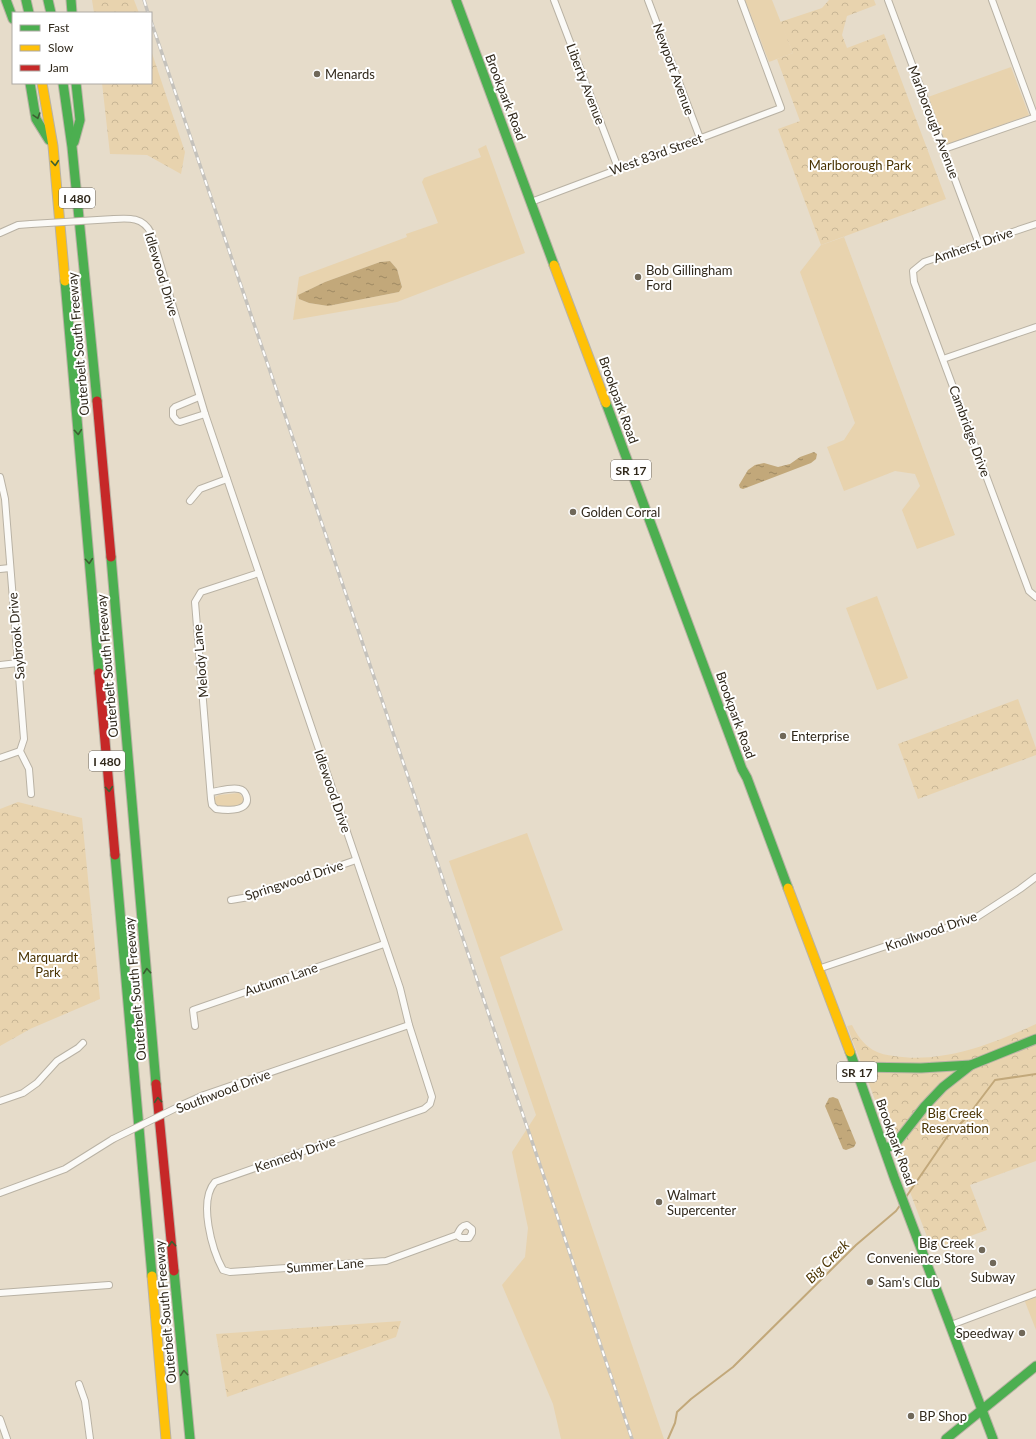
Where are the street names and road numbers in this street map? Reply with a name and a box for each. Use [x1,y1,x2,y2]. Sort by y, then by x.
street label: Newport Avenue [650,21,698,117]
street label: Liberty Avenue [563,41,609,127]
street label: Brookpark Road [482,52,530,142]
street label: Marlborough Avenue [905,63,963,181]
street label: West 83rd Street [607,130,705,178]
road number: I 480 [59,188,95,208]
street label: Amherst Drive [931,224,1015,266]
street label: Idlewood Drive [142,230,182,318]
street label: Outerbelt South Freeway [64,271,92,416]
street label: Brookpark Road [596,354,642,446]
street label: Cambridge Drive [946,383,994,479]
road number: SR 17 [611,460,651,480]
street label: Saybrook Drive [4,592,28,680]
street label: Outerbelt South Freeway [93,593,121,738]
street label: Melody Lane [189,624,211,698]
street label: Brookpark Road [713,669,759,761]
street label: Idlewood Drive [311,747,355,835]
road number: I 480 [89,751,125,771]
street label: Springwood Drive [243,857,345,903]
street label: Knollwood Drive [883,908,979,954]
street label: Outerbelt South Freeway [121,916,149,1061]
street label: Autumn Lane [242,959,320,999]
road number: SR 17 [837,1062,877,1082]
street label: Southwood Drive [173,1066,273,1116]
street label: Brookpark Road [873,1096,919,1188]
street label: Kennedy Drive [253,1133,338,1175]
street label: Outerbelt South Freeway [151,1239,179,1384]
street label: Summer Lane [286,1254,364,1276]

